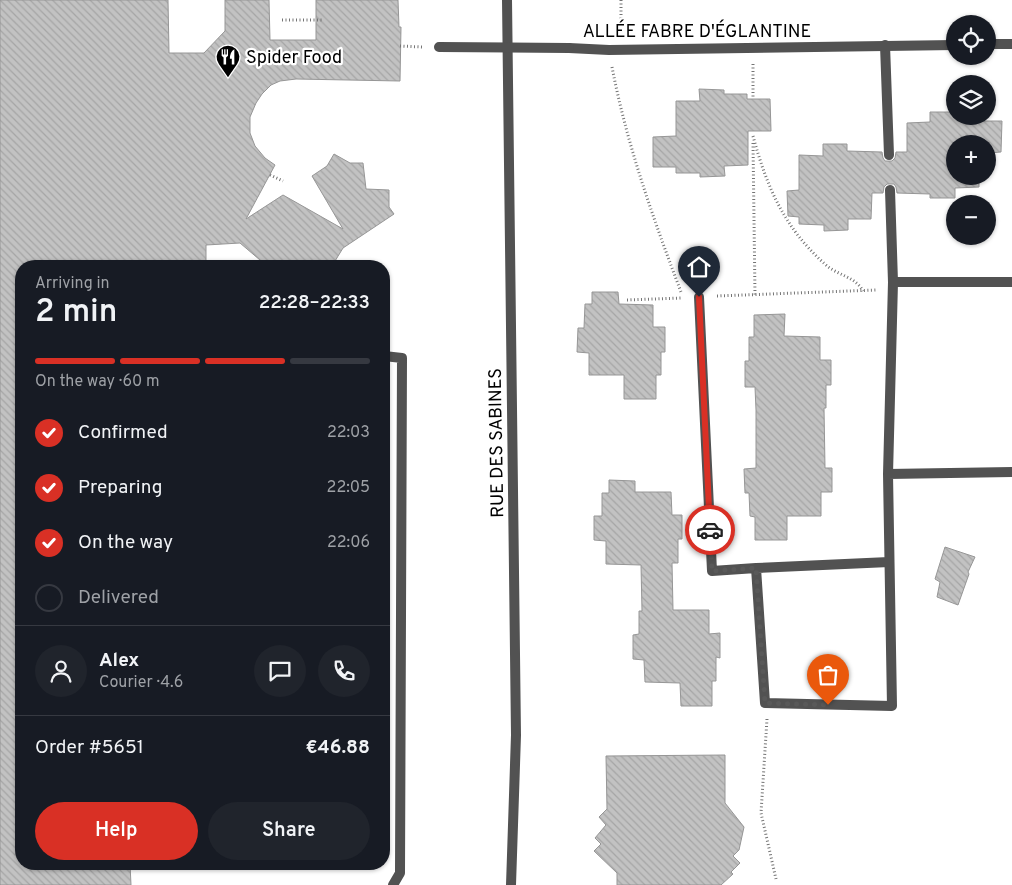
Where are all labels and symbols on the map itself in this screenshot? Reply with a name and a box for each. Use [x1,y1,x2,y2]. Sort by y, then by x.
street label: ALLÉE FABRE D'ÉGLANTINE [583,19,811,44]
restaurant icon: Spider Food [215,44,241,78]
place label: Spider Food [246,47,342,70]
pin [678,246,720,297]
street label: RUE DES SABINES [485,368,510,518]
courier [685,505,735,555]
pin [807,654,849,705]

